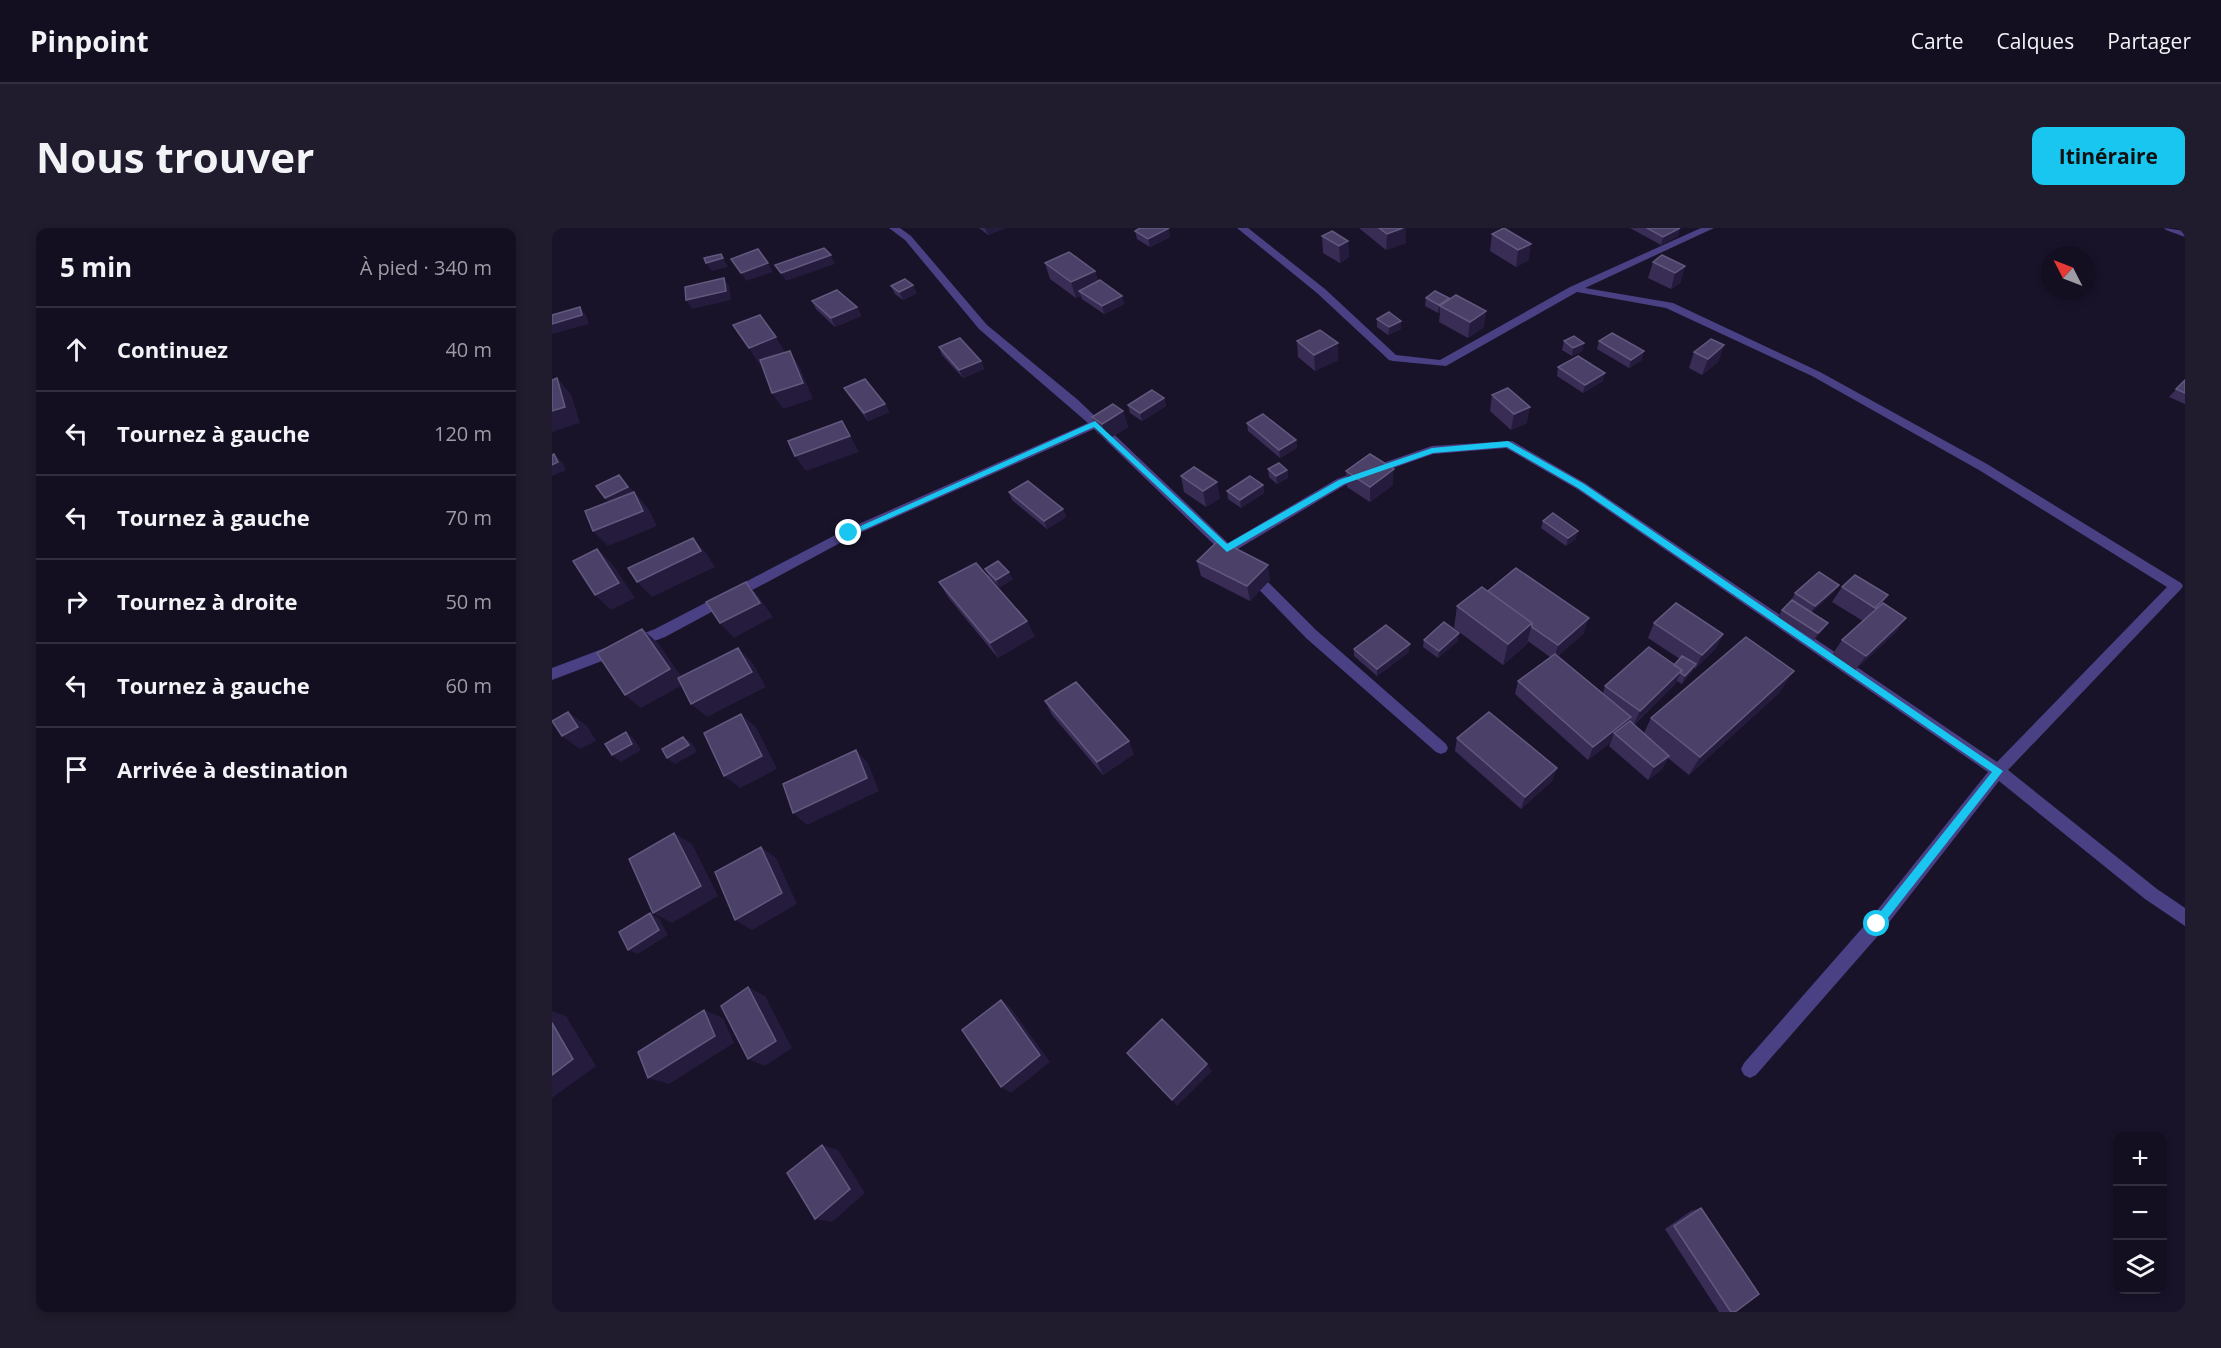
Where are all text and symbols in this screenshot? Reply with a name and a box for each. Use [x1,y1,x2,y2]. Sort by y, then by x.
text: Pinpoint [30,22,149,60]
text: Carte [1911,27,1963,55]
text: Calques [1996,27,2074,55]
text: Partager [2107,27,2191,55]
button: Itinéraire [2032,127,2185,185]
text: Nous trouver [36,128,314,185]
north arrow [2041,246,2095,300]
text: 5 min [60,249,132,285]
text: À pied · 340 m [360,254,492,281]
icon: ahead [60,333,93,366]
text: Continuez [117,334,228,364]
text: 40 m [445,336,492,363]
icon: left [60,417,93,450]
text: Tournez à gauche [117,418,310,448]
text: 120 m [434,420,492,447]
icon: left [60,501,93,534]
text: Tournez à gauche [117,502,310,532]
text: 70 m [445,504,492,531]
route end [835,519,861,545]
icon: right [60,585,93,618]
text: Tournez à droite [117,586,298,616]
text: 50 m [445,588,492,615]
icon: left [60,669,93,702]
text: Tournez à gauche [117,670,310,700]
text: 60 m [445,672,492,699]
icon: arrive [60,753,93,786]
text: Arrivée à destination [117,754,348,784]
route start [1863,910,1889,936]
map controls [2113,1132,2167,1294]
button: + [2113,1132,2167,1186]
button: − [2113,1186,2167,1240]
button: layers [2113,1240,2167,1294]

